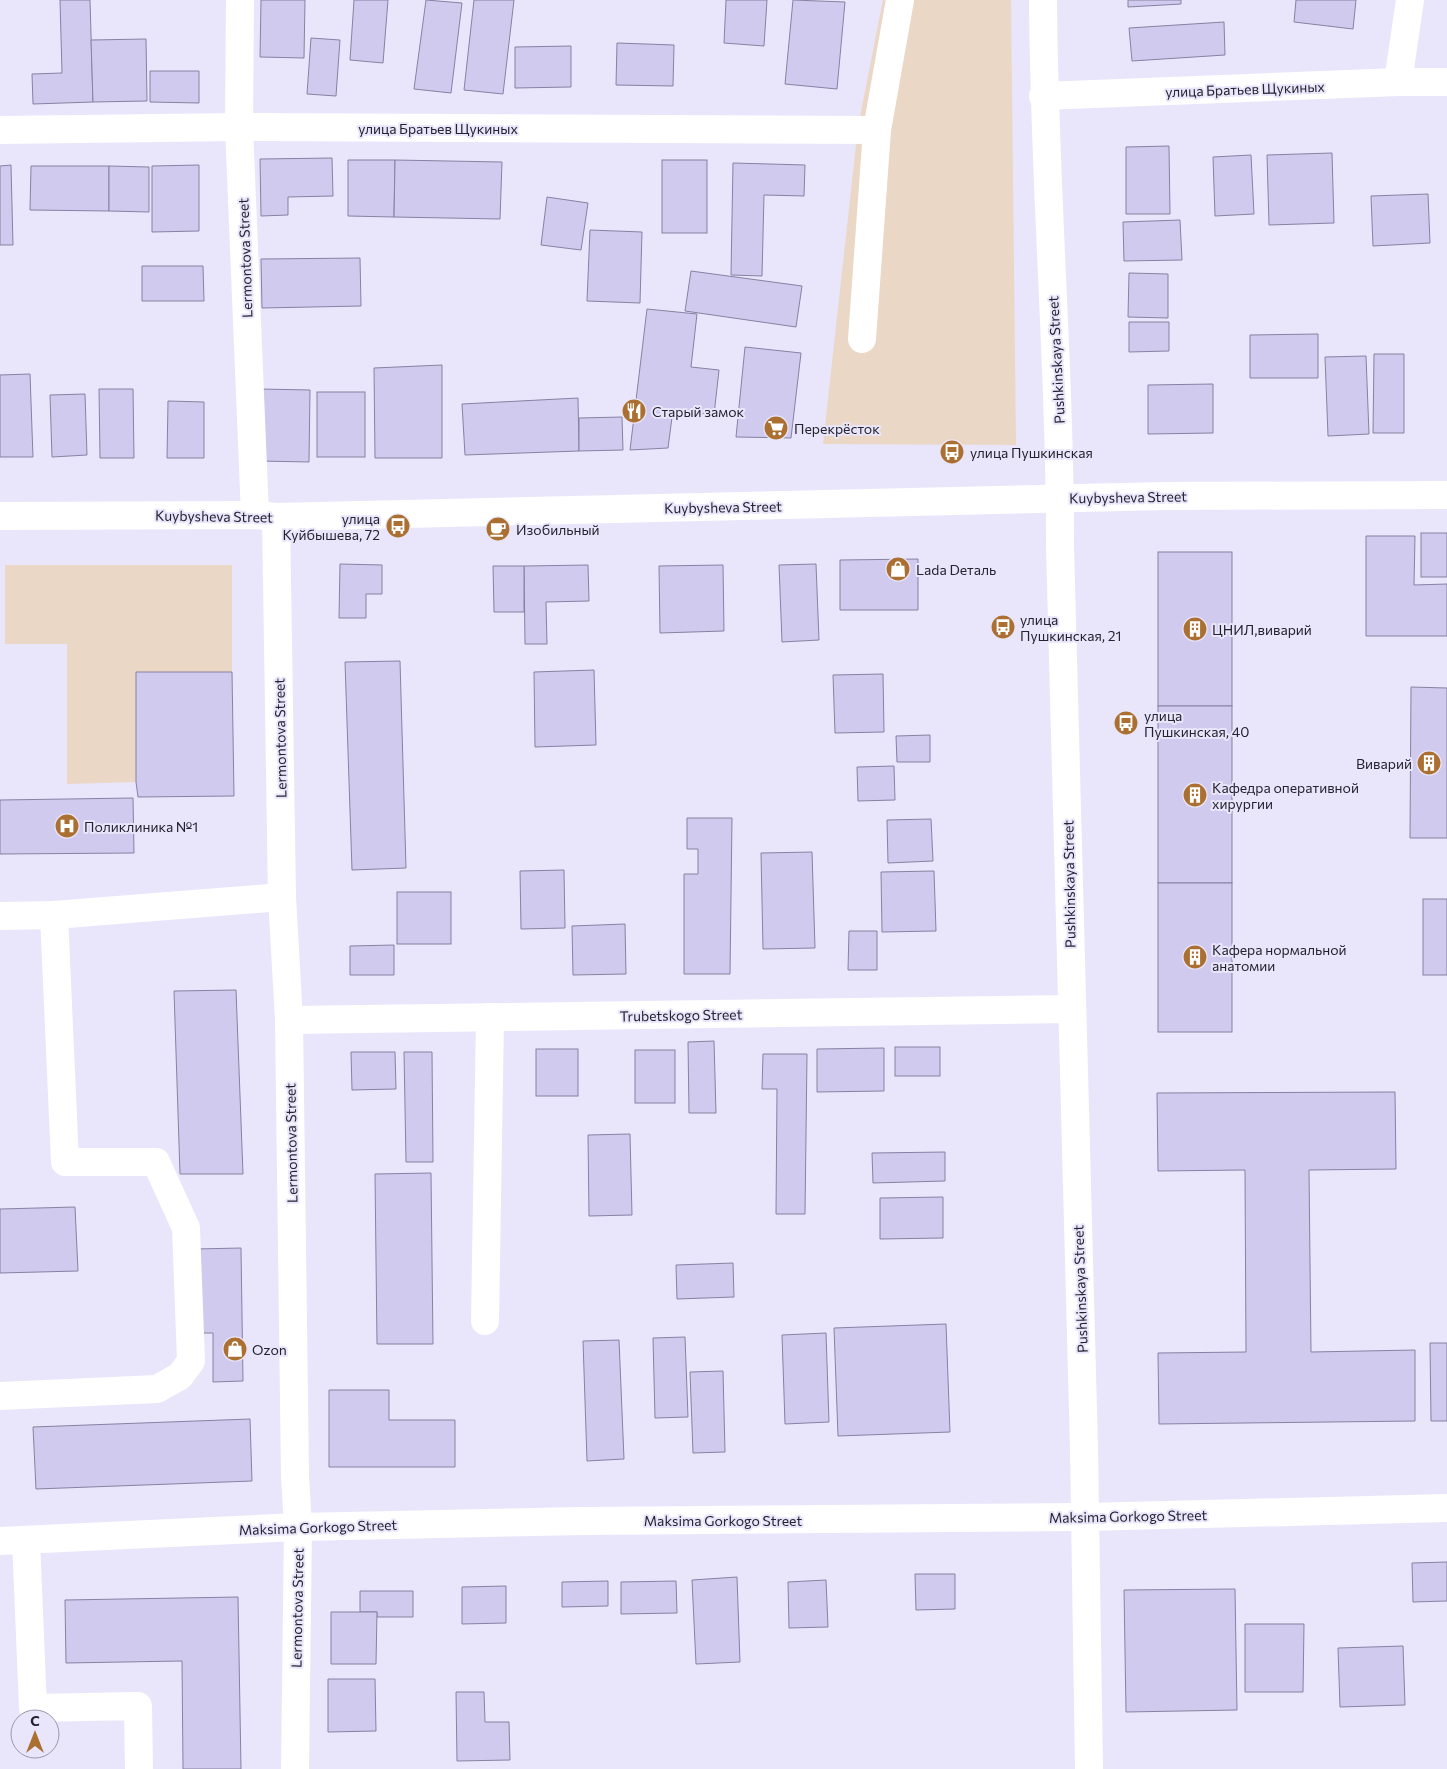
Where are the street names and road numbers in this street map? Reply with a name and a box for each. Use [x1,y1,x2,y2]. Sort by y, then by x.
street label: улица Братьев Щукиных [1165,78,1326,100]
street label: улица Братьев Щукиных [358,120,518,137]
street label: Lermontova Street [234,197,256,318]
street label: Pushkinskaya Street [1044,295,1068,424]
street label: Kuybysheva Street [1069,487,1187,507]
street label: Kuybysheva Street [664,497,782,517]
street label: Kuybysheva Street [155,506,273,526]
street label: Lermontova Street [270,678,290,798]
street label: Pushkinskaya Street [1059,820,1079,948]
street label: Trubetskogo Street [620,1005,743,1025]
street label: Lermontova Street [281,1083,301,1203]
street label: Pushkinskaya Street [1069,1224,1091,1353]
street label: Maksima Gorkogo Street [1049,1506,1208,1526]
street label: Maksima Gorkogo Street [644,1512,802,1529]
street label: Maksima Gorkogo Street [239,1516,398,1538]
street label: Lermontova Street [287,1548,307,1668]

